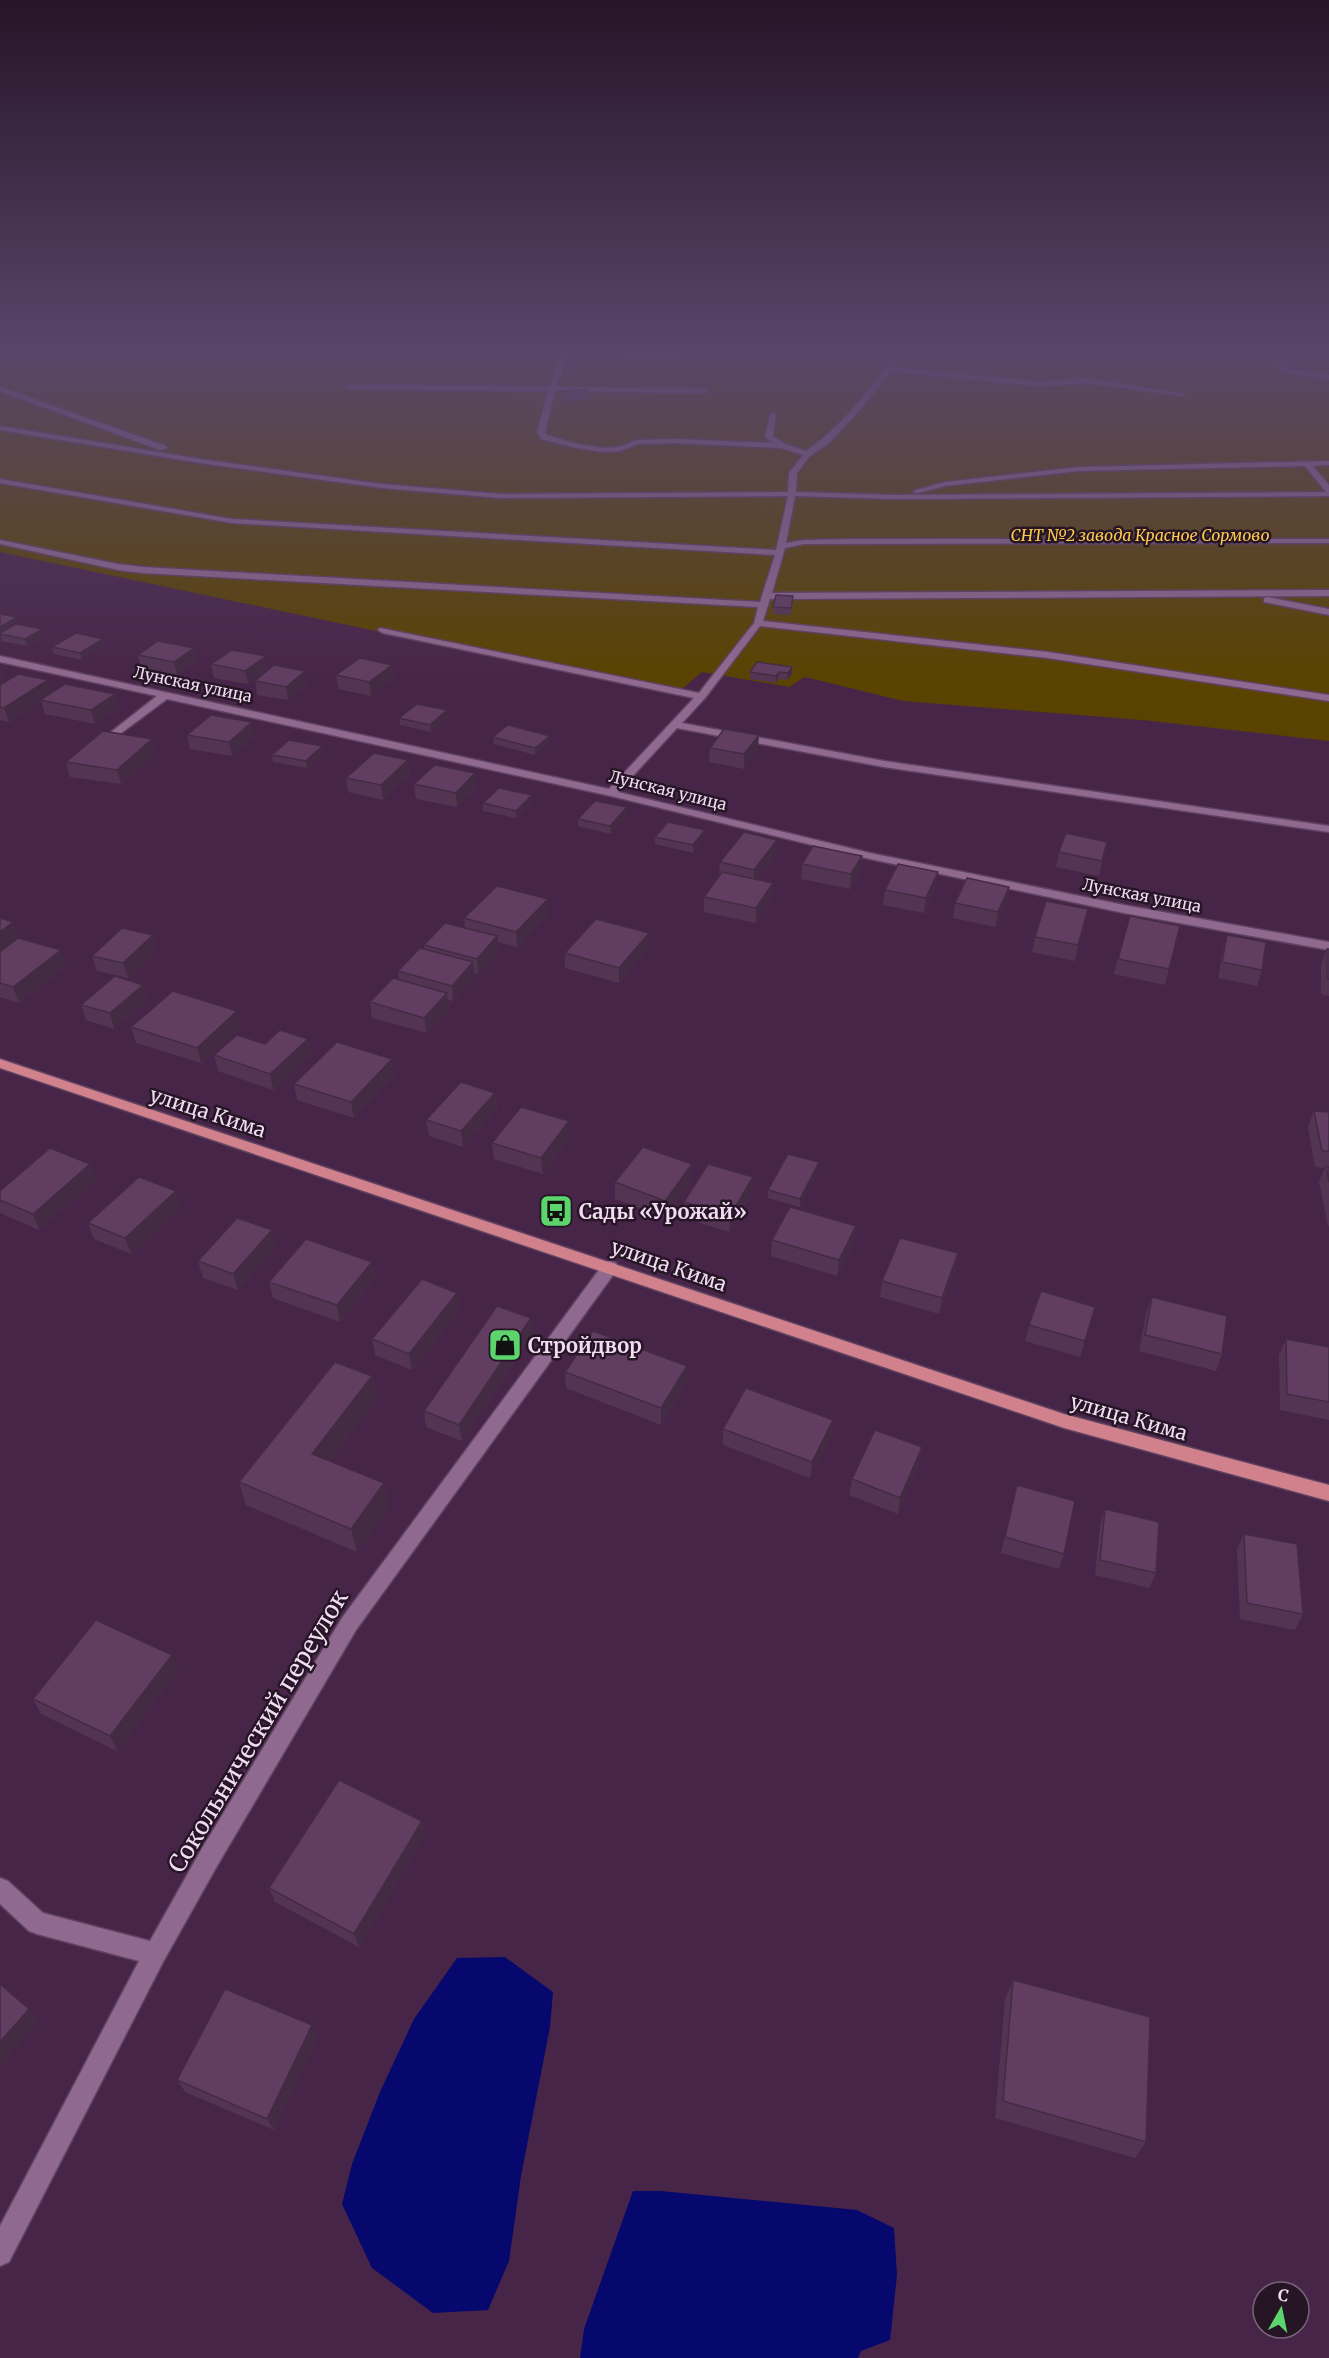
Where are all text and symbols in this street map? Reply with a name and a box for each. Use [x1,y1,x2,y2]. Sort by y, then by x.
park label: СНТ №2 завода Красное Сормово [1011,525,1269,545]
street label: Лунская улица [132,662,254,706]
street label: Лунская улица [607,766,729,814]
street label: Лунская улица [1081,874,1203,916]
street label: улица Кима [147,1081,269,1143]
bus stop icon: Сады «Урожай» [538,1193,574,1229]
place label: Сады «Урожай» [579,1199,747,1224]
street label: улица Кима [608,1234,730,1297]
shop icon: Стройдвор [487,1327,523,1363]
place label: Стройдвор [528,1333,642,1358]
street label: улица Кима [1068,1388,1191,1446]
street label: Сокольнический переулок [161,1584,355,1878]
north arrow [1251,2280,1311,2340]
text: С [1277,2284,1290,2306]

